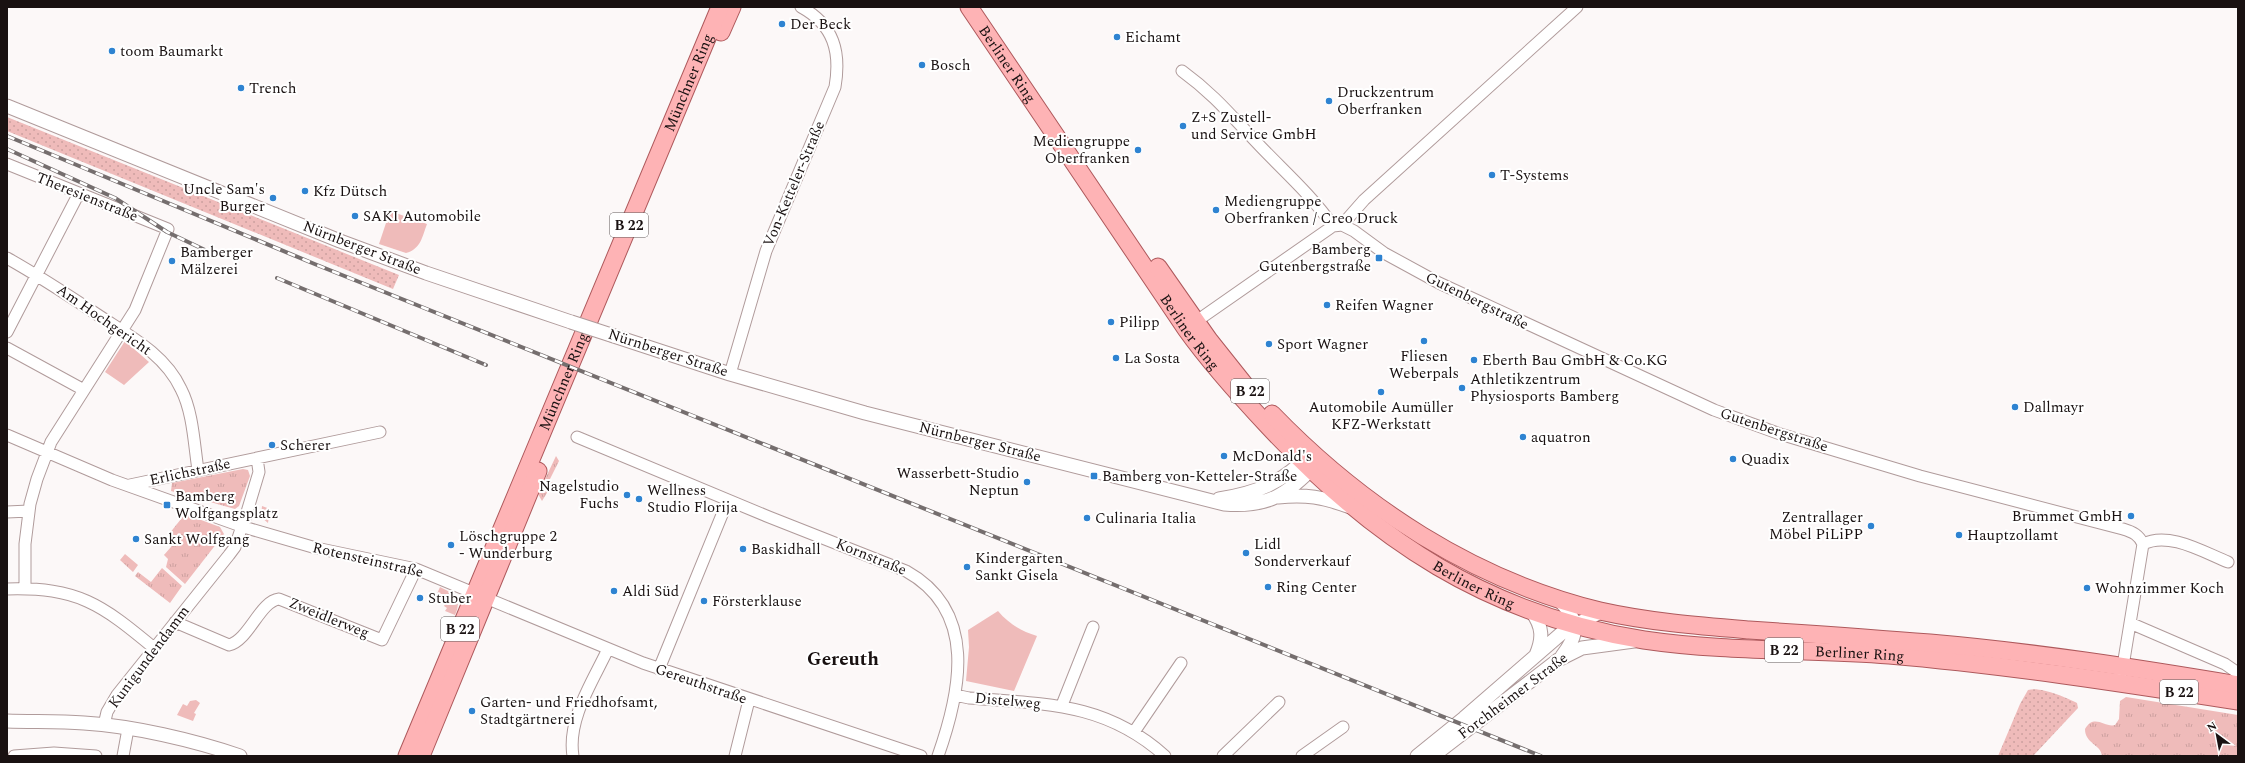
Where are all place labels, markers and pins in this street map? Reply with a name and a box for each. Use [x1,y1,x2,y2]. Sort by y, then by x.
place label: Der Beck [790,13,851,36]
marker: Der Beck [777,19,787,29]
place label: Eichamt [1125,26,1181,49]
marker: Eichamt [1112,32,1122,42]
place label: toom Baumarkt [120,40,223,63]
marker: toom Baumarkt [107,46,117,56]
place label: Bosch [930,54,971,77]
marker: Bosch [917,60,927,70]
place label: Trench [249,77,297,100]
place label: Druckzentrum Oberfranken [1337,81,1434,121]
marker: Trench [236,83,246,93]
marker: Druckzentrum Oberfranken [1324,96,1334,106]
place label: Z+S Zustell- und Service GmbH [1191,106,1317,146]
marker: Z+S Zustell- und Service GmbH [1178,121,1188,131]
place label: Mediengruppe Oberfranken [1033,130,1130,170]
marker: Mediengruppe Oberfranken [1133,145,1143,155]
place label: T-Systems [1500,164,1569,187]
marker: T-Systems [1487,170,1497,180]
place label: Uncle Sam's Burger [183,178,265,218]
place label: Kfz Dütsch [313,180,387,203]
marker: Kfz Dütsch [300,186,310,196]
place label: Mediengruppe Oberfranken / Creo Druck [1224,190,1398,230]
marker: Uncle Sam's Burger [268,193,278,203]
place label: SAKI Automobile [363,205,481,228]
marker: Mediengruppe Oberfranken / Creo Druck [1211,205,1221,215]
marker: SAKI Automobile [350,211,360,221]
place label: Bamberg Gutenbergstraße [1259,238,1371,278]
place label: Bamberger Mälzerei [180,241,253,281]
marker: Bamberg Gutenbergstraße [1374,253,1384,263]
marker: Bamberger Mälzerei [167,256,177,266]
place label: Reifen Wagner [1335,294,1433,317]
marker: Reifen Wagner [1322,300,1332,310]
place label: Pilipp [1119,311,1159,334]
marker: Pilipp [1106,317,1116,327]
place label: Sport Wagner [1277,333,1368,356]
marker: Fliesen Weberpals [1419,336,1429,346]
marker: Sport Wagner [1264,339,1274,349]
place label: Fliesen Weberpals [1389,345,1459,385]
place label: La Sosta [1124,347,1181,370]
place label: Eberth Bau GmbH & Co.KG [1482,349,1668,372]
marker: La Sosta [1111,353,1121,363]
marker: Eberth Bau GmbH & Co.KG [1469,355,1479,365]
place label: Athletikzentrum Physiosports Bamberg [1470,368,1619,408]
marker: Athletikzentrum Physiosports Bamberg [1457,383,1467,393]
marker: Automobile Aumüller KFZ-Werkstatt [1376,387,1386,397]
place label: Automobile Aumüller KFZ-Werkstatt [1309,396,1454,436]
place label: Dallmayr [2023,396,2084,419]
marker: Dallmayr [2010,402,2020,412]
place label: aquatron [1531,426,1591,449]
marker: aquatron [1518,432,1528,442]
place label: Scherer [280,434,331,457]
marker: Scherer [267,440,277,450]
place label: McDonald's [1232,445,1312,468]
place label: Quadix [1741,448,1790,471]
marker: McDonald's [1219,451,1229,461]
marker: Quadix [1728,454,1738,464]
place label: Wasserbett-Studio Neptun [897,462,1019,502]
place label: Bamberg von-Ketteler-Straße [1102,465,1297,488]
marker: Bamberg von-Ketteler-Straße [1089,471,1099,481]
place label: Nagelstudio Fuchs [539,475,619,515]
marker: Wasserbett-Studio Neptun [1022,477,1032,487]
place label: Wellness Studio Florija [647,479,739,519]
place label: Bamberg Wolfgangsplatz [175,485,278,525]
marker: Nagelstudio Fuchs [622,490,632,500]
marker: Wellness Studio Florija [634,494,644,504]
marker: Bamberg Wolfgangsplatz [162,500,172,510]
place label: Brummet GmbH [2012,505,2123,528]
place label: Zentrallager Möbel PiLiPP [1769,506,1863,546]
place label: Culinaria Italia [1095,507,1197,530]
marker: Brummet GmbH [2126,511,2136,521]
marker: Culinaria Italia [1082,513,1092,523]
marker: Zentrallager Möbel PiLiPP [1866,521,1876,531]
place label: Hauptzollamt [1967,524,2058,547]
place label: Löschgruppe 2 - Wunderburg [459,525,557,565]
place label: Sankt Wolfgang [144,528,250,551]
marker: Hauptzollamt [1954,530,1964,540]
place label: Lidl Sonderverkauf [1254,533,1352,573]
marker: Sankt Wolfgang [131,534,141,544]
place label: Baskidhall [751,538,821,561]
marker: Löschgruppe 2 - Wunderburg [446,540,456,550]
marker: Baskidhall [738,544,748,554]
place label: Kindergarten Sankt Gisela [975,547,1064,587]
marker: Lidl Sonderverkauf [1241,548,1251,558]
marker: Kindergarten Sankt Gisela [962,562,972,572]
place label: Ring Center [1276,576,1357,599]
place label: Wohnzimmer Koch [2095,577,2224,600]
place label: Aldi Süd [622,580,679,603]
marker: Ring Center [1263,582,1273,592]
marker: Wohnzimmer Koch [2082,583,2092,593]
marker: Aldi Süd [609,586,619,596]
place label: Stuber [428,587,472,610]
place label: Försterklause [712,590,802,613]
marker: Stuber [415,593,425,603]
marker: Försterklause [699,596,709,606]
place label: Garten- und Friedhofsamt, Stadtgärtnerei [480,691,658,731]
marker: Garten- und Friedhofsamt, Stadtgärtnerei [467,706,477,716]

